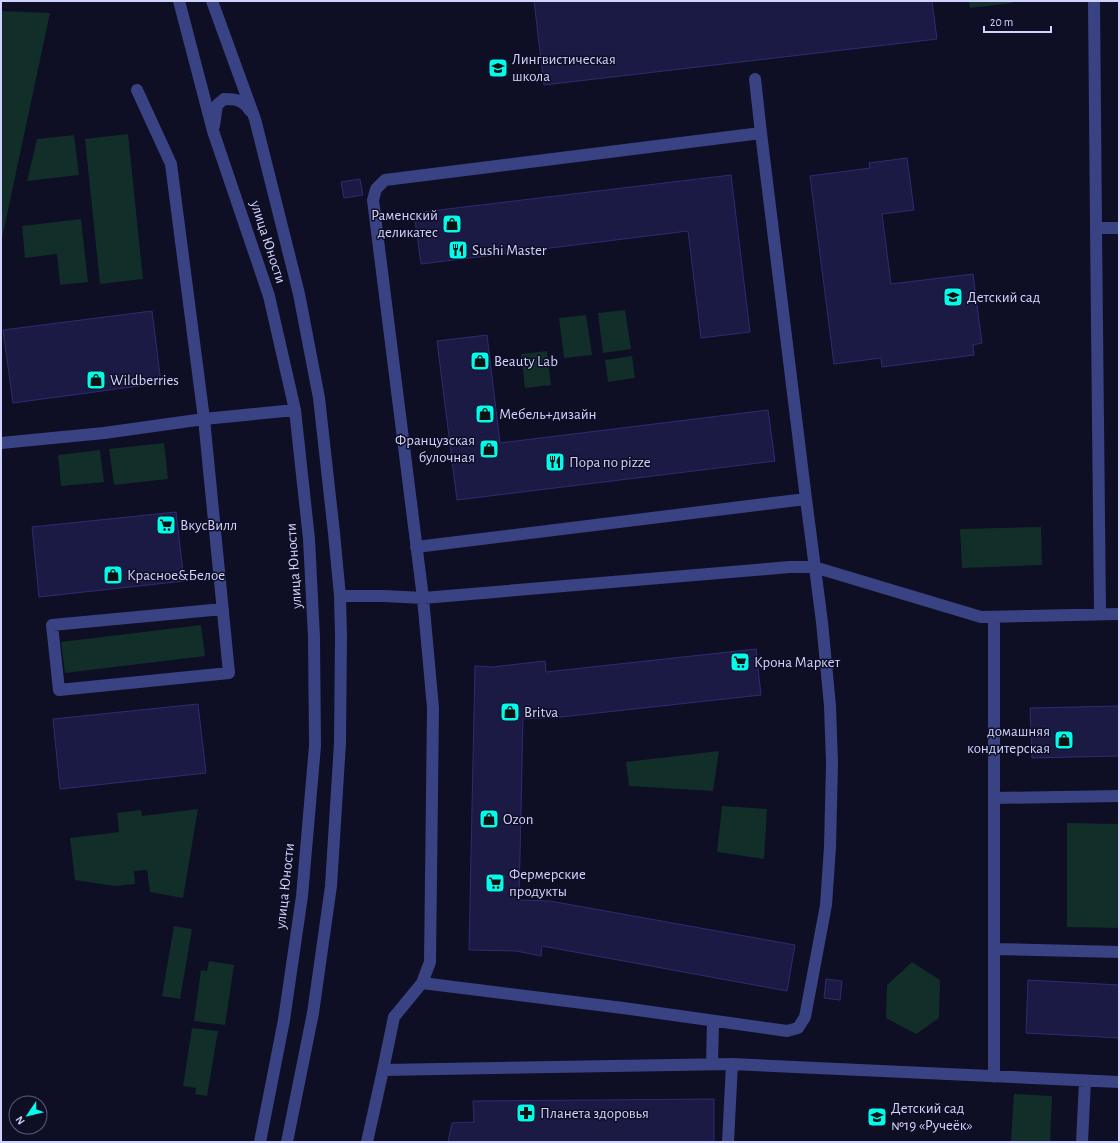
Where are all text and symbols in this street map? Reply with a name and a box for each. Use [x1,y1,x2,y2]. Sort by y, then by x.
scale bar [984,8,1051,34]
text: 20 m [990,16,1013,28]
place label: Лингвистическая школа [512,52,616,84]
school or university icon: Лингвистическая школа [487,57,509,79]
street label: улица Юности [247,198,288,285]
place label: Раменский деликатес [371,208,438,240]
shop icon: Раменский деликатес [441,213,463,235]
restaurant icon: Sushi Master [447,239,469,261]
place label: Sushi Master [472,243,547,258]
school or university icon: Детский сад [942,286,964,308]
place label: Детский сад [967,290,1040,305]
shop icon: Beauty Lab [469,350,491,372]
place label: Beauty Lab [494,354,558,369]
shop icon: Wildberries [85,369,107,391]
place label: Wildberries [110,373,179,388]
shop icon: Мебель+дизайн [474,403,496,425]
place label: Мебель+дизайн [499,407,597,422]
place label: Французская булочная [395,433,475,465]
shop icon: Французская булочная [478,438,500,460]
restaurant icon: Пора по pizze [544,451,566,473]
place label: Пора по pizze [569,455,651,470]
supermarket icon: ВкусВилл [155,514,177,536]
place label: ВкусВилл [180,518,237,533]
street label: улица Юности [284,523,305,610]
shop icon: Красное&Белое [102,564,124,586]
place label: Красное&Белое [127,568,225,583]
supermarket icon: Крона Маркет [729,651,751,673]
place label: Крона Маркет [754,655,841,670]
shop icon: Britva [499,701,521,723]
place label: Britva [524,705,558,720]
place label: домашняя кондитерская [967,724,1050,756]
shop icon: домашняя кондитерская [1053,729,1075,751]
shop icon: Ozon [478,808,500,830]
place label: Ozon [503,812,533,827]
street label: улица Юности [273,842,297,931]
place label: Фермерские продукты [509,867,586,899]
supermarket icon: Фермерские продукты [484,872,506,894]
north arrow [8,1095,48,1135]
place label: Детский сад №19 «Ручеёк» [891,1101,973,1133]
pharmacy icon: Планета здоровья [515,1102,537,1124]
place label: Планета здоровья [540,1106,649,1121]
school or university icon: Детский сад №19 «Ручеёк» [866,1106,888,1128]
text: N [14,1114,27,1127]

